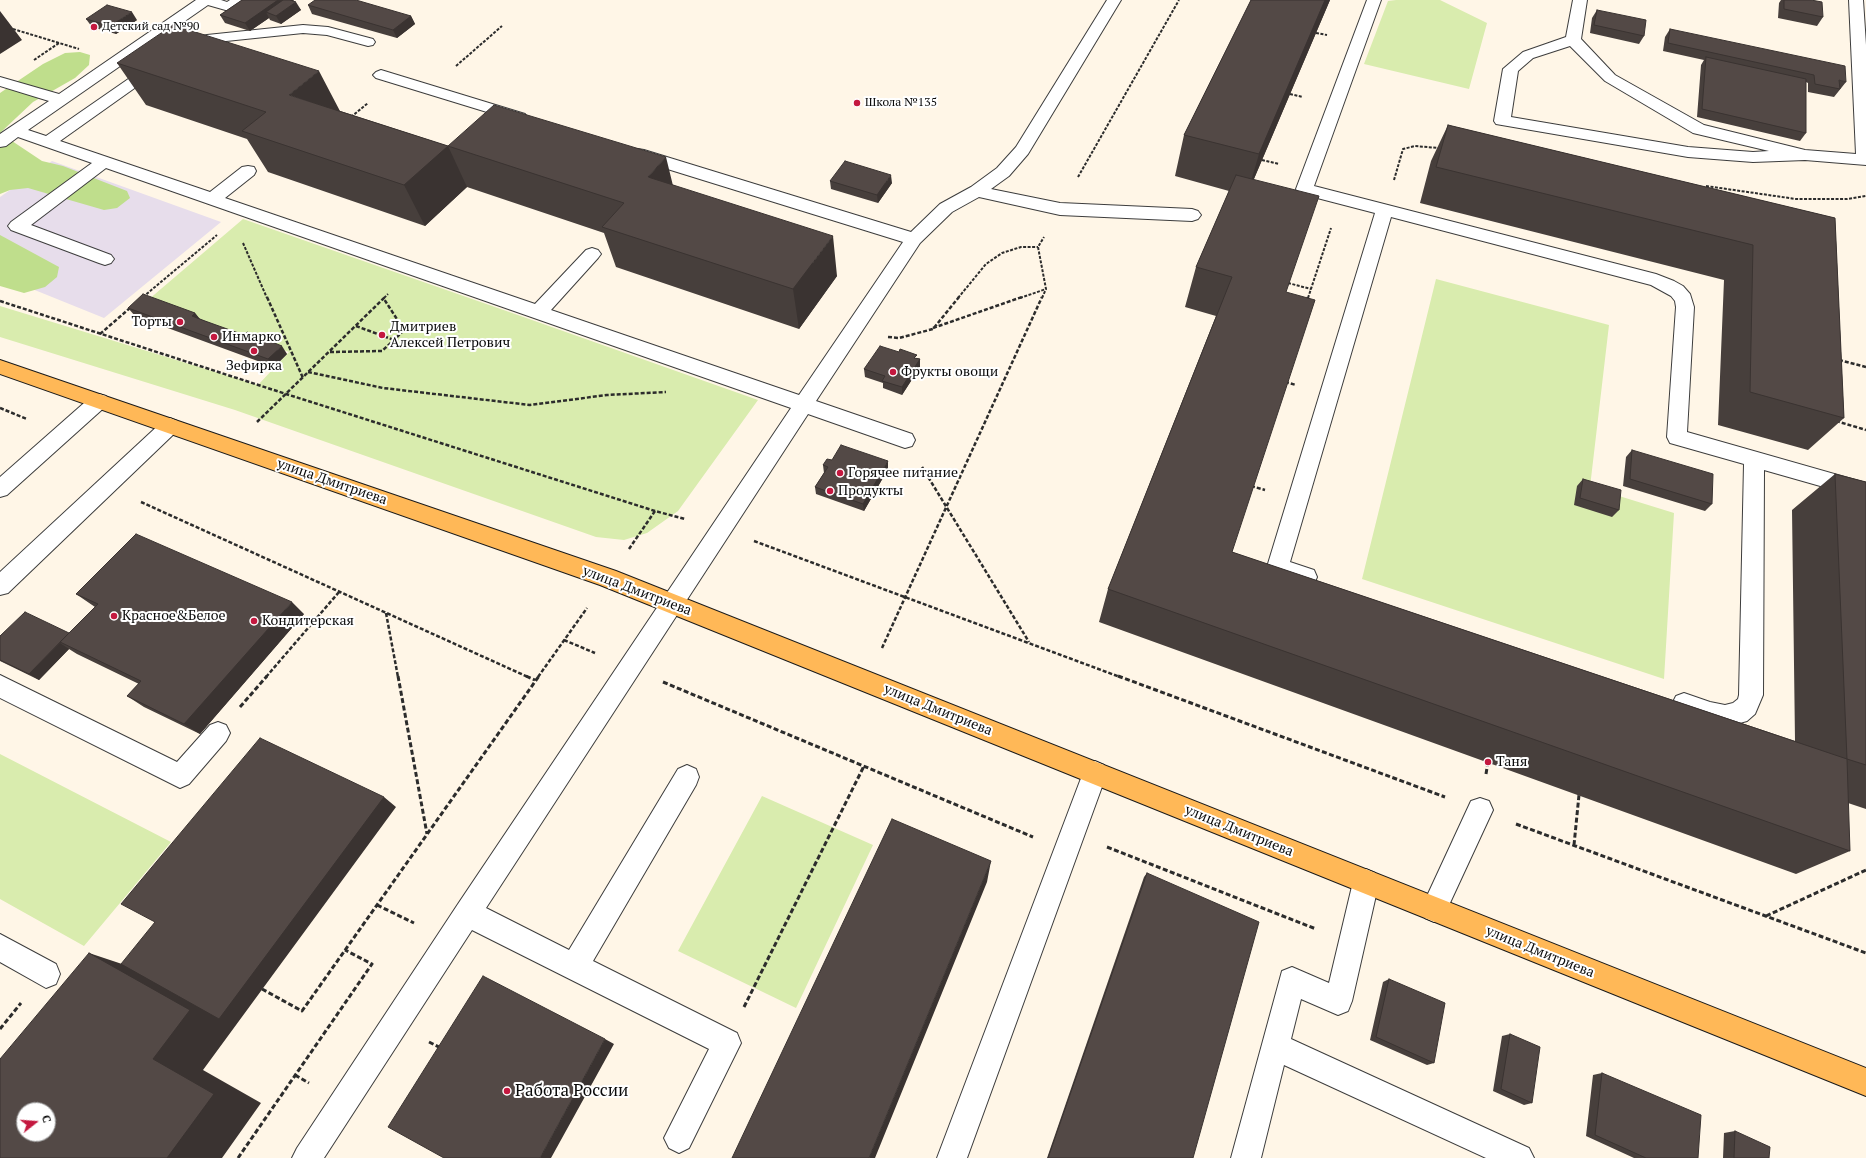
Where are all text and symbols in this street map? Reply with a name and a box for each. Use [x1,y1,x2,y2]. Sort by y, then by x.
place label: Детский сад №90 [102,20,199,34]
marker: Детский сад №90 [89,22,99,32]
place label: Школа №135 [865,96,937,110]
marker: Школа №135 [852,98,862,108]
place label: Торты [131,314,172,330]
marker: Торты [175,317,185,327]
place label: Дмитриев Алексей Петрович [390,319,510,352]
place label: Инмарко [222,329,281,345]
marker: Дмитриев Алексей Петрович [377,330,387,340]
marker: Инмарко [209,332,219,342]
marker: Зефирка [249,346,259,356]
place label: Зефирка [226,358,282,374]
place label: Фрукты овощи [901,364,998,380]
marker: Фрукты овощи [888,367,898,377]
street label: улица Дмитриева [275,455,389,509]
place label: Горячее питание [848,465,958,481]
marker: Горячее питание [835,468,845,478]
place label: Продукты [838,483,903,499]
marker: Продукты [825,486,835,496]
street label: улица Дмитриева [580,562,694,620]
place label: Красное&Белое [122,608,226,624]
marker: Красное&Белое [109,611,119,621]
place label: Кондитерская [262,613,354,629]
marker: Кондитерская [249,616,259,626]
street label: улица Дмитриева [881,681,995,739]
place label: Таня [1496,754,1527,770]
marker: Таня [1483,757,1493,767]
street label: улица Дмитриева [1182,802,1296,860]
street label: улица Дмитриева [1483,923,1597,981]
place label: Работа России [515,1081,629,1101]
marker: Работа России [502,1086,512,1096]
north arrow [16,1102,56,1142]
text: С [39,1113,54,1124]

